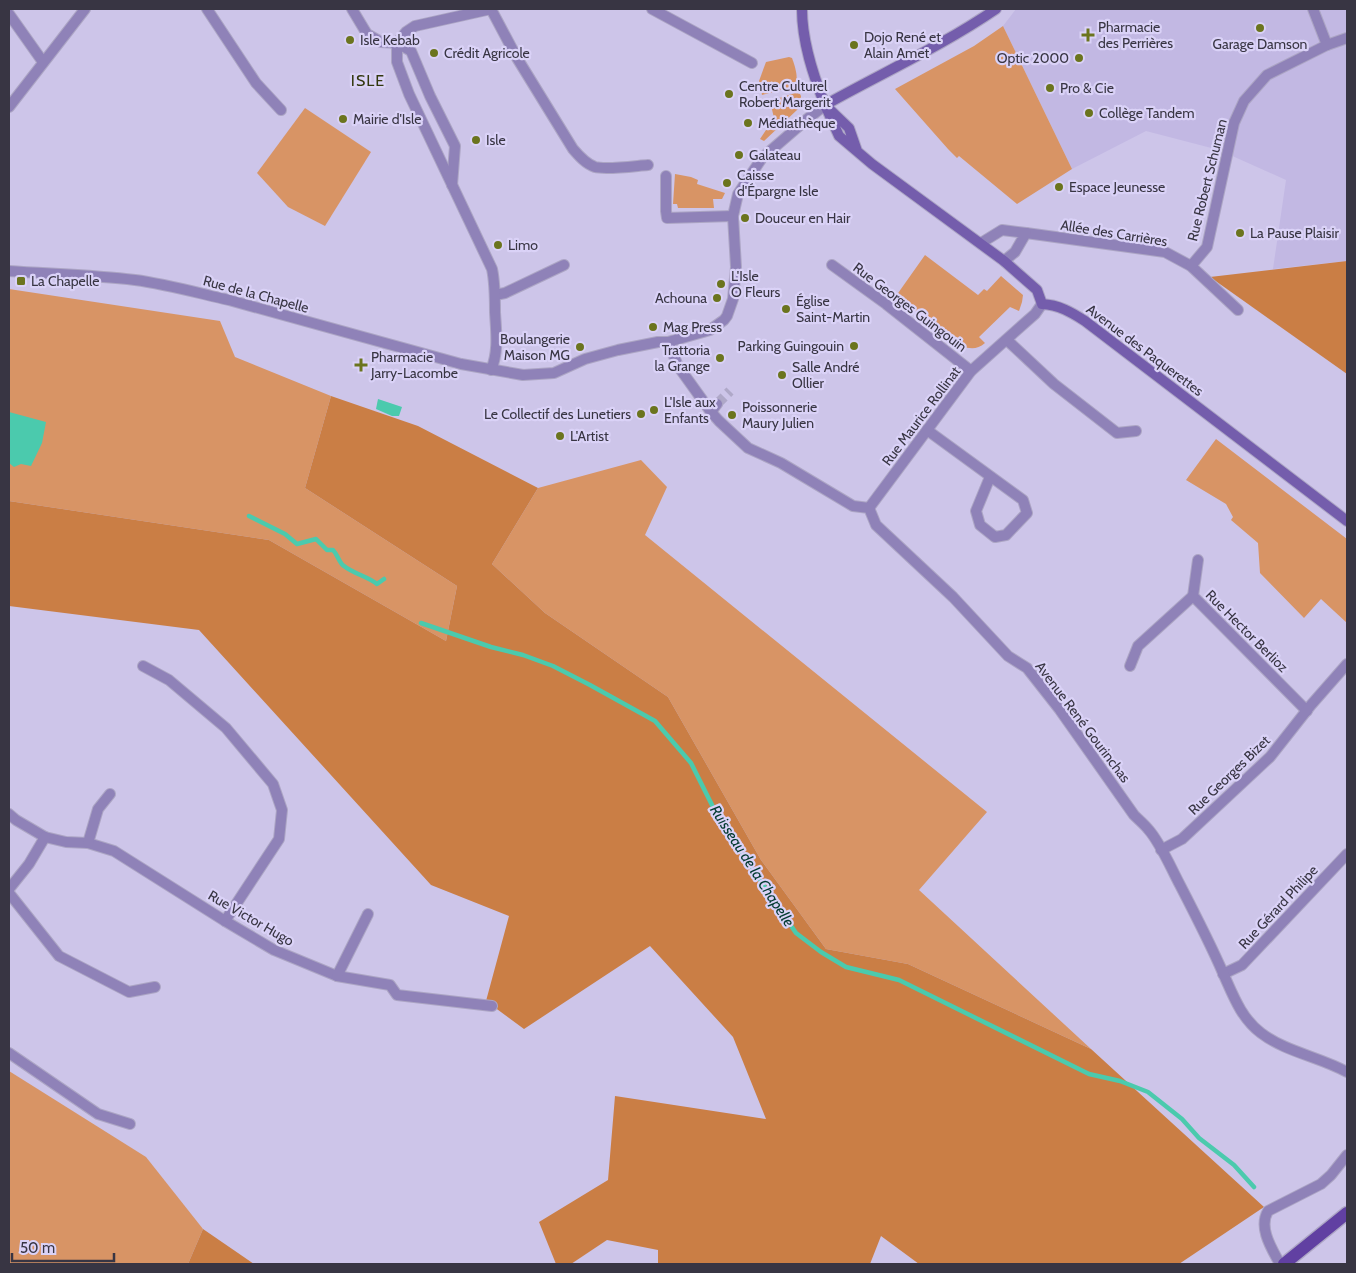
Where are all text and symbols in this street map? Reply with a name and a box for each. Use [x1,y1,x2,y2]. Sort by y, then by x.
place label: Pharmacie des Perrières [1098,18,1173,52]
marker: Garage Damson [1254,22,1266,34]
place label: Dojo René et Alain Amet [864,28,941,62]
marker: Pharmacie des Perrières [1082,29,1094,41]
place label: Isle Kebab [360,31,420,49]
marker: Isle Kebab [344,34,356,46]
place label: Garage Damson [1213,35,1308,53]
marker: Dojo René et Alain Amet [848,39,860,51]
place label: Crédit Agricole [444,44,530,62]
marker: Crédit Agricole [428,47,440,59]
place label: Optic 2000 [997,49,1069,67]
marker: Optic 2000 [1073,52,1085,64]
district label: ISLE [351,71,385,90]
place label: Centre Culturel Robert Margerit [739,77,831,111]
place label: Pro & Cie [1060,79,1114,97]
marker: Pro & Cie [1044,82,1056,94]
marker: Centre Culturel Robert Margerit [723,88,735,100]
place label: Collège Tandem [1099,104,1195,122]
marker: Collège Tandem [1083,107,1095,119]
place label: Mairie d'Isle [353,110,422,128]
marker: Mairie d'Isle [337,113,349,125]
place label: Médiathèque [758,114,835,132]
marker: Médiathèque [742,117,754,129]
street label: Rue Robert Schuman [1183,117,1231,243]
place label: Isle [486,131,506,149]
marker: Isle [470,134,482,146]
place label: Galateau [749,146,801,164]
marker: Galateau [733,149,745,161]
place label: Caisse d'Épargne Isle [737,166,818,200]
marker: Caisse d'Épargne Isle [721,177,733,189]
place label: Espace Jeunesse [1069,178,1165,196]
marker: Espace Jeunesse [1053,181,1065,193]
place label: Douceur en Hair [755,209,851,227]
marker: Douceur en Hair [739,212,751,224]
street label: Allée des Carrières [1059,216,1169,250]
place label: La Pause Plaisir [1250,224,1340,242]
marker: La Pause Plaisir [1234,227,1246,239]
place label: Limo [508,236,538,254]
marker: Limo [492,239,504,251]
street label: Rue Georges Guingouin [850,258,971,356]
place label: L'Isle O Fleurs [731,267,780,301]
street label: Rue de la Chapelle [201,271,311,317]
place label: La Chapelle [31,272,100,290]
marker: La Chapelle [15,275,27,287]
marker: L'Isle O Fleurs [715,278,727,290]
place label: Achouna [655,289,707,307]
marker: Achouna [711,292,723,304]
place label: Église Saint-Martin [796,292,870,326]
street label: Avenue des Paquerettes [1083,300,1207,400]
marker: Église Saint-Martin [780,303,792,315]
place label: Mag Press [663,318,722,336]
marker: Mag Press [647,321,659,333]
place label: Boulangerie Maison MG [500,330,570,364]
place label: Parking Guingouin [738,337,844,355]
marker: Parking Guingouin [848,340,860,352]
marker: Boulangerie Maison MG [574,341,586,353]
place label: Trattoria la Grange [654,341,710,375]
place label: Pharmacie Jarry-Lacombe [370,348,458,382]
marker: Trattoria la Grange [714,352,726,364]
place label: Salle André Ollier [792,358,859,392]
marker: Pharmacie Jarry-Lacombe [355,359,367,371]
street label: Rue Maurice Rollinat [878,363,964,469]
marker: Salle André Ollier [776,369,788,381]
place label: L'Isle aux Enfants [664,393,716,427]
place label: Poissonnerie Maury Julien [742,398,817,432]
marker: L'Isle aux Enfants [648,404,660,416]
place label: Le Collectif des Lunetiers [484,405,631,423]
marker: Le Collectif des Lunetiers [635,408,647,420]
marker: Poissonnerie Maury Julien [726,409,738,421]
place label: L'Artist [570,427,609,445]
marker: L'Artist [554,430,566,442]
street label: Rue Hector Berlioz [1202,586,1292,676]
street label: Avenue René Gourinchas [1032,658,1135,786]
street label: Rue Georges Bizet [1184,731,1274,819]
water label: Ruisseau de la Chapelle [706,802,798,930]
street label: Rue Gérard Philipe [1234,861,1322,953]
street label: Rue Victor Hugo [205,886,297,950]
scale bar [12,1230,115,1262]
text: 50 m [20,1239,55,1257]

